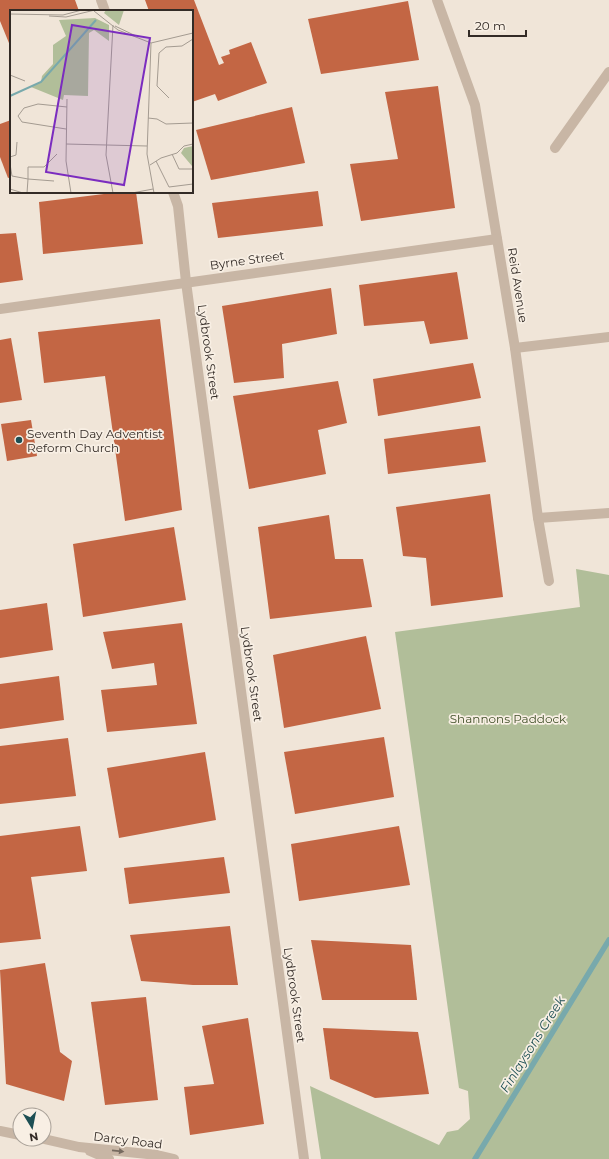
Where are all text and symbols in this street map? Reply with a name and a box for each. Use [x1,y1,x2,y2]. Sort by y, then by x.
inset map [10,10,193,193]
scale bar [469,12,526,38]
text: 20 m [475,18,506,33]
street label: Reid Avenue [505,246,531,324]
street label: Byrne Street [209,247,285,273]
street label: Lydbrook Street [195,303,223,401]
place label: Seventh Day Adventist Reform Church [27,426,163,455]
marker: Seventh Day Adventist Reform Church [14,435,24,445]
street label: Lydbrook Street [238,625,266,723]
park label: Shannons Paddock [450,711,567,726]
street label: Lydbrook Street [281,946,309,1044]
water label: Finlaysons Creek [496,992,569,1095]
north arrow [12,1107,52,1147]
street label: Darcy Road [93,1128,163,1152]
text: N [28,1129,39,1145]
one-way arrow [112,1148,124,1154]

